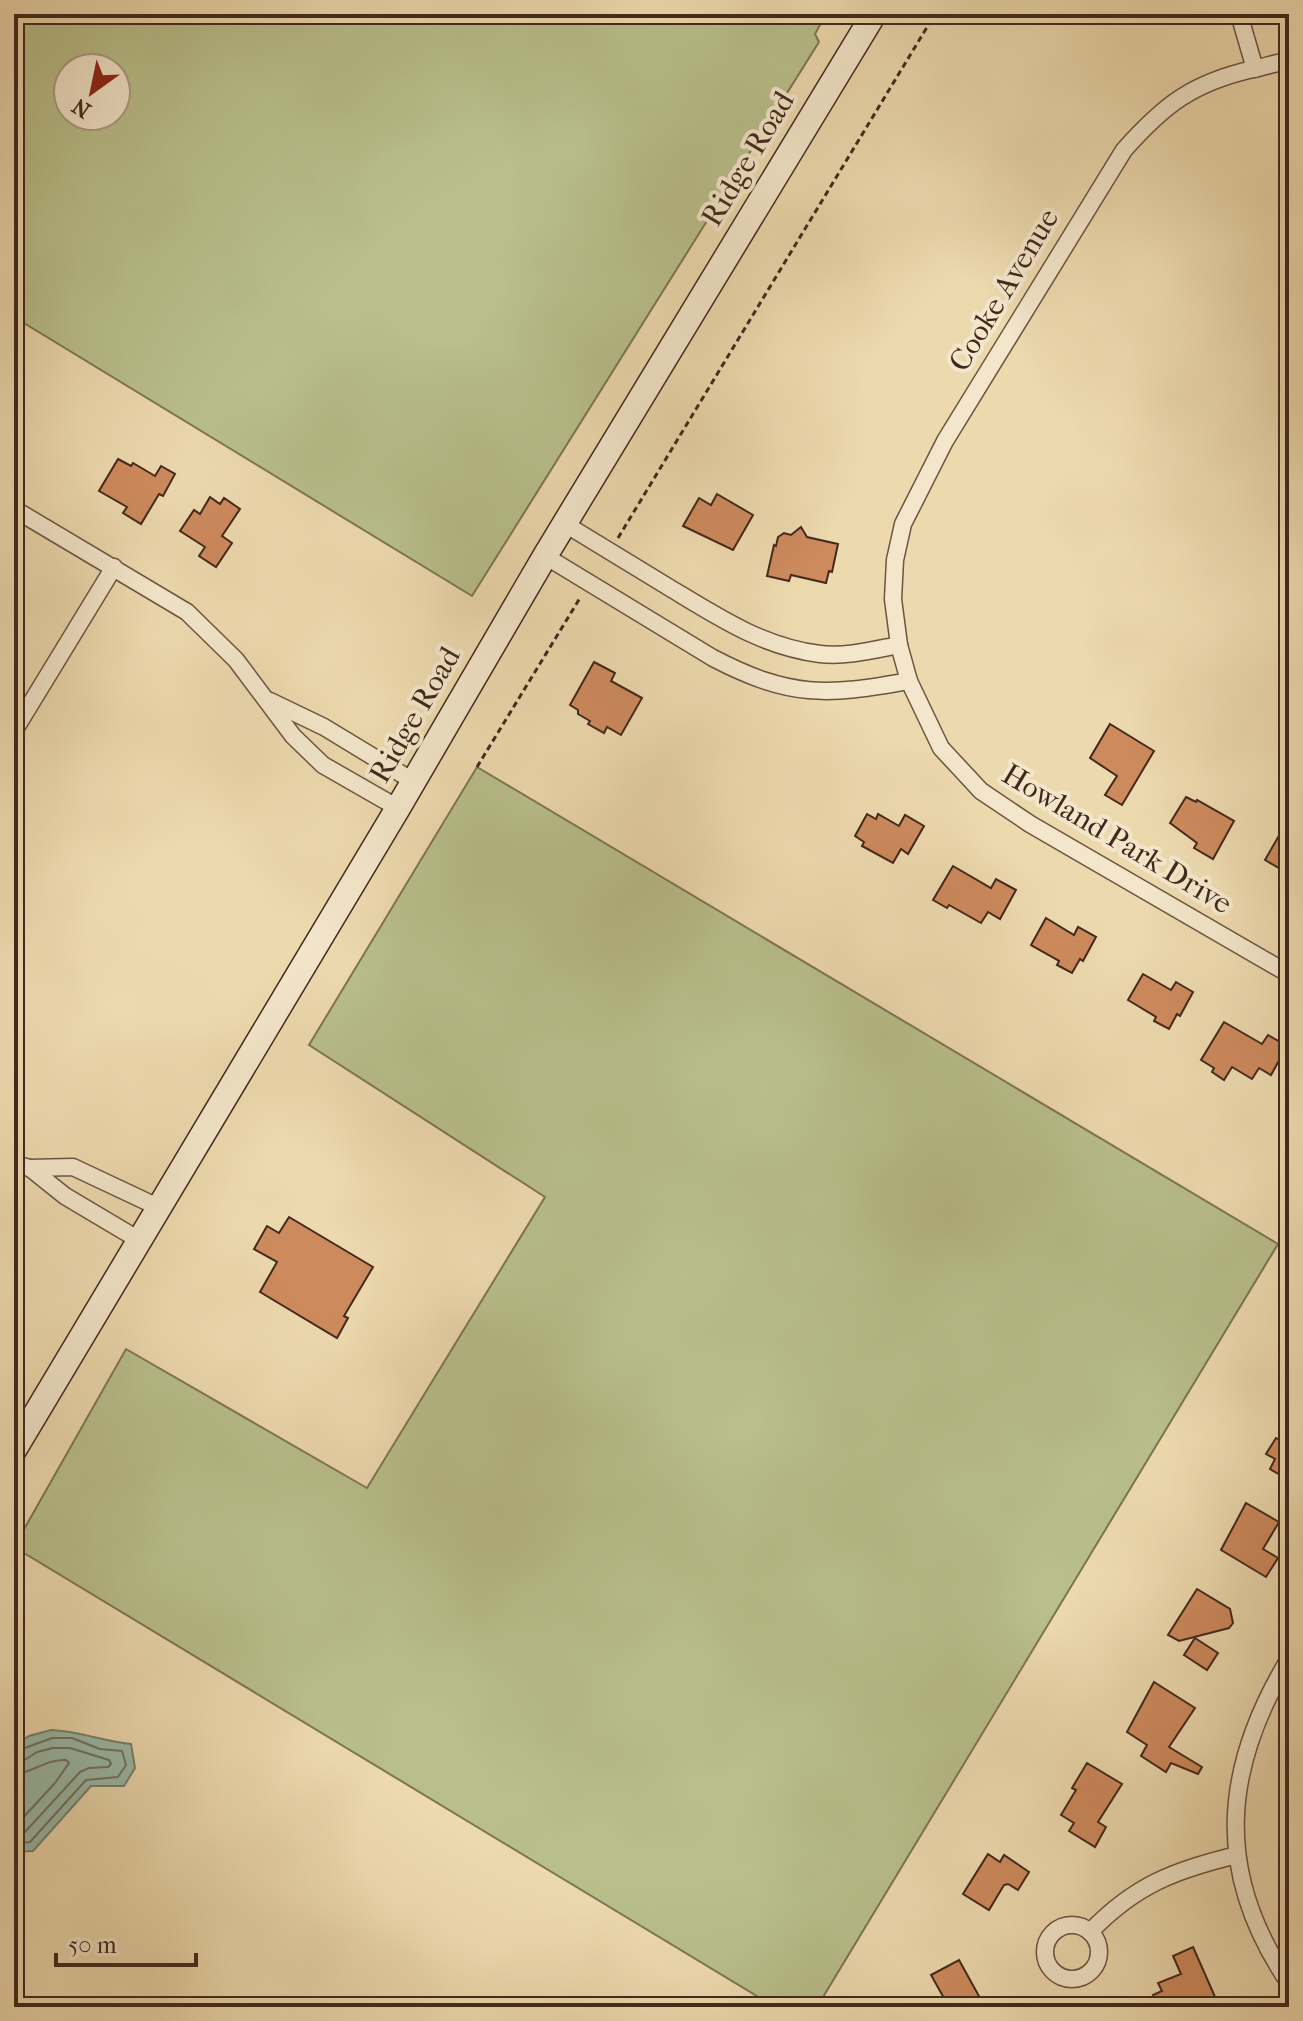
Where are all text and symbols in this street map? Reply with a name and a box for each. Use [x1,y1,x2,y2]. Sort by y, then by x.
north arrow [52,52,132,132]
street label: Ridge Road [694,85,802,233]
text: N [67,92,96,123]
street label: Cooke Avenue [942,202,1066,378]
street label: Ridge Road [362,640,468,789]
street label: Howland Park Drive [996,757,1238,921]
scale bar [56,1917,196,1967]
text: 50 m [68,1931,117,1959]

